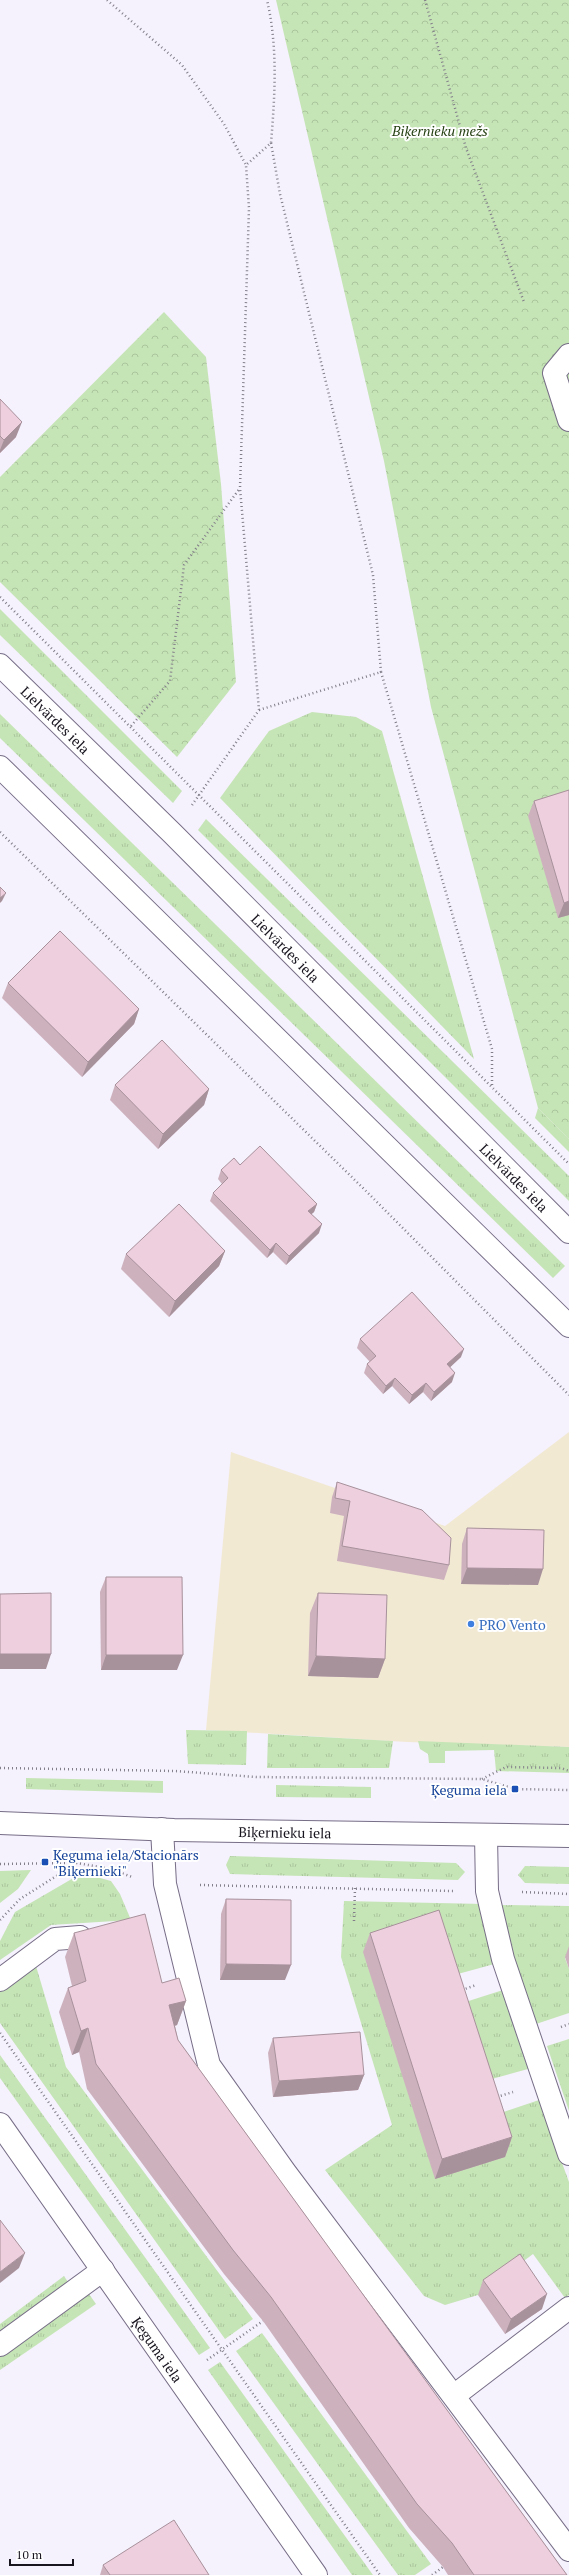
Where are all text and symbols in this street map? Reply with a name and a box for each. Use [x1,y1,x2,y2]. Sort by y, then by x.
park label: Biķernieku mežs [391,121,488,140]
street label: Lielvārdes iela [17,681,94,758]
street label: Lielvārdes iela [248,909,324,986]
street label: Lielvārdes iela [476,1139,553,1216]
place label: PRO Vento [479,1615,546,1634]
marker: PRO Vento [466,1619,476,1629]
place label: Ķeguma iela [431,1780,507,1799]
marker: Ķeguma iela [510,1784,520,1794]
street label: Biķernieku iela [238,1821,332,1842]
place label: Ķeguma iela/Stacionārs "Biķernieki" [53,1845,199,1880]
marker: Ķeguma iela/Stacionārs "Biķernieki" [40,1857,50,1867]
street label: Ķeguma iela [128,2313,187,2386]
scale bar [10,2541,73,2567]
text: 10 m [16,2547,43,2562]

